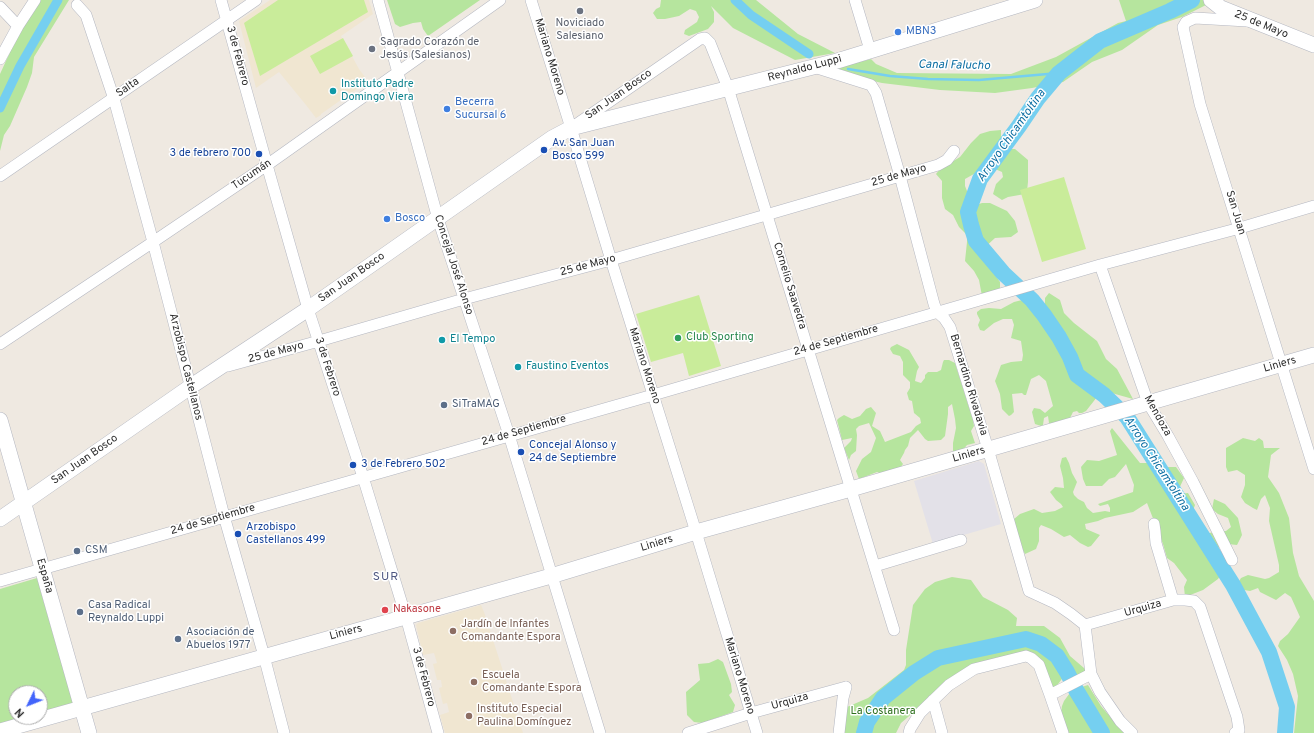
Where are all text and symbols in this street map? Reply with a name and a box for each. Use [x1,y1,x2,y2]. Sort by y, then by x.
marker: Noviciado Salesiano [575,6,585,16]
street label: 25 de Mayo [1232,8,1290,42]
street label: Mariano Moreno [531,17,567,97]
place label: Noviciado Salesiano [556,17,604,43]
street label: 3 de Febrero [223,25,251,87]
place label: MBN3 [906,25,936,39]
marker: MBN3 [893,27,903,37]
place label: Sagrado Corazón de Jesús (Salesianos) [380,36,479,62]
marker: Sagrado Corazón de Jesús (Salesianos) [367,44,377,54]
street label: Reynaldo Luppi [767,53,843,85]
water label: Canal Falucho [918,58,990,74]
street label: San Juan Bosco [583,67,655,123]
street label: Salta [114,75,142,101]
place label: Instituto Padre Domingo Viera [341,78,414,104]
marker: Instituto Padre Domingo Viera [328,86,338,96]
water label: Arroyo Chicamtoltina [975,87,1049,185]
place label: Becerra Sucursal 6 [455,96,506,122]
marker: Becerra Sucursal 6 [442,104,452,114]
place label: Av. San Juan Bosco 599 [552,137,615,163]
marker: Av. San Juan Bosco 599 [539,145,549,155]
place label: 3 de febrero 700 [169,147,251,161]
marker: 3 de febrero 700 [254,149,264,159]
street label: Tucumán [230,157,274,193]
street label: 25 de Mayo [870,162,928,190]
street label: San Juan [1222,189,1248,237]
place label: Bosco [395,212,425,226]
street label: Concejal José Alonso [431,213,475,317]
marker: Bosco [382,214,392,224]
street label: Cornelio Saavedra [770,241,808,331]
street label: San Juan Bosco [316,250,388,306]
street label: 25 de Mayo [559,252,617,280]
street label: Arzobispo Castellanos [165,312,205,422]
street label: 24 de Septiembre [792,323,880,359]
street label: Mariano Moreno [625,326,663,406]
place label: Club Sporting [686,331,754,345]
place label: El Tempo [450,333,495,347]
marker: Club Sporting [673,333,683,343]
street label: Bernardino Rivadavia [946,333,990,437]
marker: El Tempo [437,335,447,345]
street label: 3 de Febrero [311,336,343,398]
street label: 25 de Mayo [247,339,305,367]
street label: Liniers [1262,354,1298,376]
place label: Faustino Eventos [526,360,609,374]
marker: Faustino Eventos [513,362,523,372]
street label: Mendoza [1140,393,1174,439]
place label: SiTraMAG [452,398,500,412]
marker: SiTraMAG [439,400,449,410]
street label: 24 de Septiembre [480,413,568,449]
water label: Arroyo Chicamtoltina [1120,414,1192,514]
street label: San Juan Bosco [49,432,121,488]
place label: Concejal Alonso y 24 de Septiembre [529,439,616,465]
street label: Liniers [951,444,987,466]
marker: Concejal Alonso y 24 de Septiembre [516,447,526,457]
place label: 3 de Febrero 502 [361,458,446,472]
marker: 3 de Febrero 502 [348,460,358,470]
street label: 24 de Septiembre [169,502,257,538]
place label: Arzobispo Castellanos 499 [246,521,326,547]
marker: Arzobispo Castellanos 499 [233,529,243,539]
street label: Liniers [639,533,675,555]
place label: CSM [85,544,107,558]
marker: CSM [72,546,82,556]
street label: España [33,557,55,595]
district label: SUR [373,571,399,585]
street label: Urquiza [1123,597,1163,621]
place label: Casa Radical Reynaldo Luppi [88,599,164,625]
place label: Nakasone [393,603,441,617]
marker: Nakasone [380,605,390,615]
marker: Casa Radical Reynaldo Luppi [75,607,85,617]
place label: Jardín de Infantes Comandante Espora [461,618,560,644]
street label: Liniers [328,622,364,644]
place label: Asociación de Abuelos 1977 [186,626,254,652]
marker: Jardín de Infantes Comandante Espora [448,626,458,636]
marker: Asociación de Abuelos 1977 [173,634,183,644]
street label: Mariano Moreno [721,636,757,716]
street label: 3 de Febrero [409,646,437,708]
place label: Escuela Comandante Espora [482,669,581,695]
marker: Escuela Comandante Espora [469,677,479,687]
north arrow [8,685,48,725]
street label: Urquiza [770,690,810,714]
place label: Instituto Especial Paulina Domínguez [477,703,572,729]
text: N [12,705,28,720]
park label: La Costanera [851,705,915,719]
marker: Instituto Especial Paulina Domínguez [464,711,474,721]

